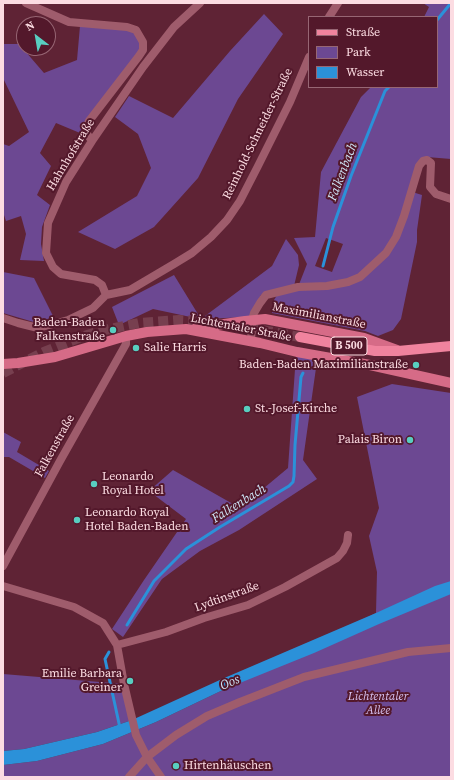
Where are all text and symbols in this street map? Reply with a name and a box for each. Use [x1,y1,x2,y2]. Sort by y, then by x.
north arrow [16,16,56,56]
legend [308,16,438,88]
text: N [23,18,37,35]
text: Straße [346,24,380,40]
text: Park [346,44,371,60]
text: Wasser [346,64,384,80]
street label: Reinhold-Schneider-Straße [220,66,296,202]
street label: Hahnhofstraße [44,116,98,194]
water label: Falkenbach [325,141,361,203]
street label: Maximilianstraße [271,300,367,332]
street label: Lichtentaler Straße [189,311,293,345]
place label: Baden-Baden Falkenstraße [34,316,105,344]
marker: Baden-Baden Falkenstraße [108,325,118,335]
road number: B 500 [331,337,367,355]
place label: Salie Harris [144,341,207,355]
marker: Salie Harris [131,343,141,353]
place label: Baden-Baden Maximilianstraße [239,358,408,372]
marker: Baden-Baden Maximilianstraße [411,360,421,370]
place label: St.-Josef-Kirche [255,402,337,416]
marker: St.-Josef-Kirche [242,404,252,414]
street label: Falkenstraße [32,412,78,480]
place label: Palais Biron [338,433,402,447]
marker: Palais Biron [405,435,415,445]
place label: Leonardo Royal Hotel [102,470,164,498]
marker: Leonardo Royal Hotel [89,479,99,489]
water label: Falkenbach [209,481,269,527]
place label: Leonardo Royal Hotel Baden-Baden [85,506,188,534]
marker: Leonardo Royal Hotel Baden-Baden [72,515,82,525]
street label: Lydtinstraße [193,579,261,615]
place label: Emilie Barbara Greiner [42,667,122,695]
water label: Oos [218,672,242,694]
marker: Emilie Barbara Greiner [125,676,135,686]
park label: Lichtentaler Allee [348,690,408,718]
place label: Hirtenhäuschen [184,759,271,773]
marker: Hirtenhäuschen [171,761,181,771]

